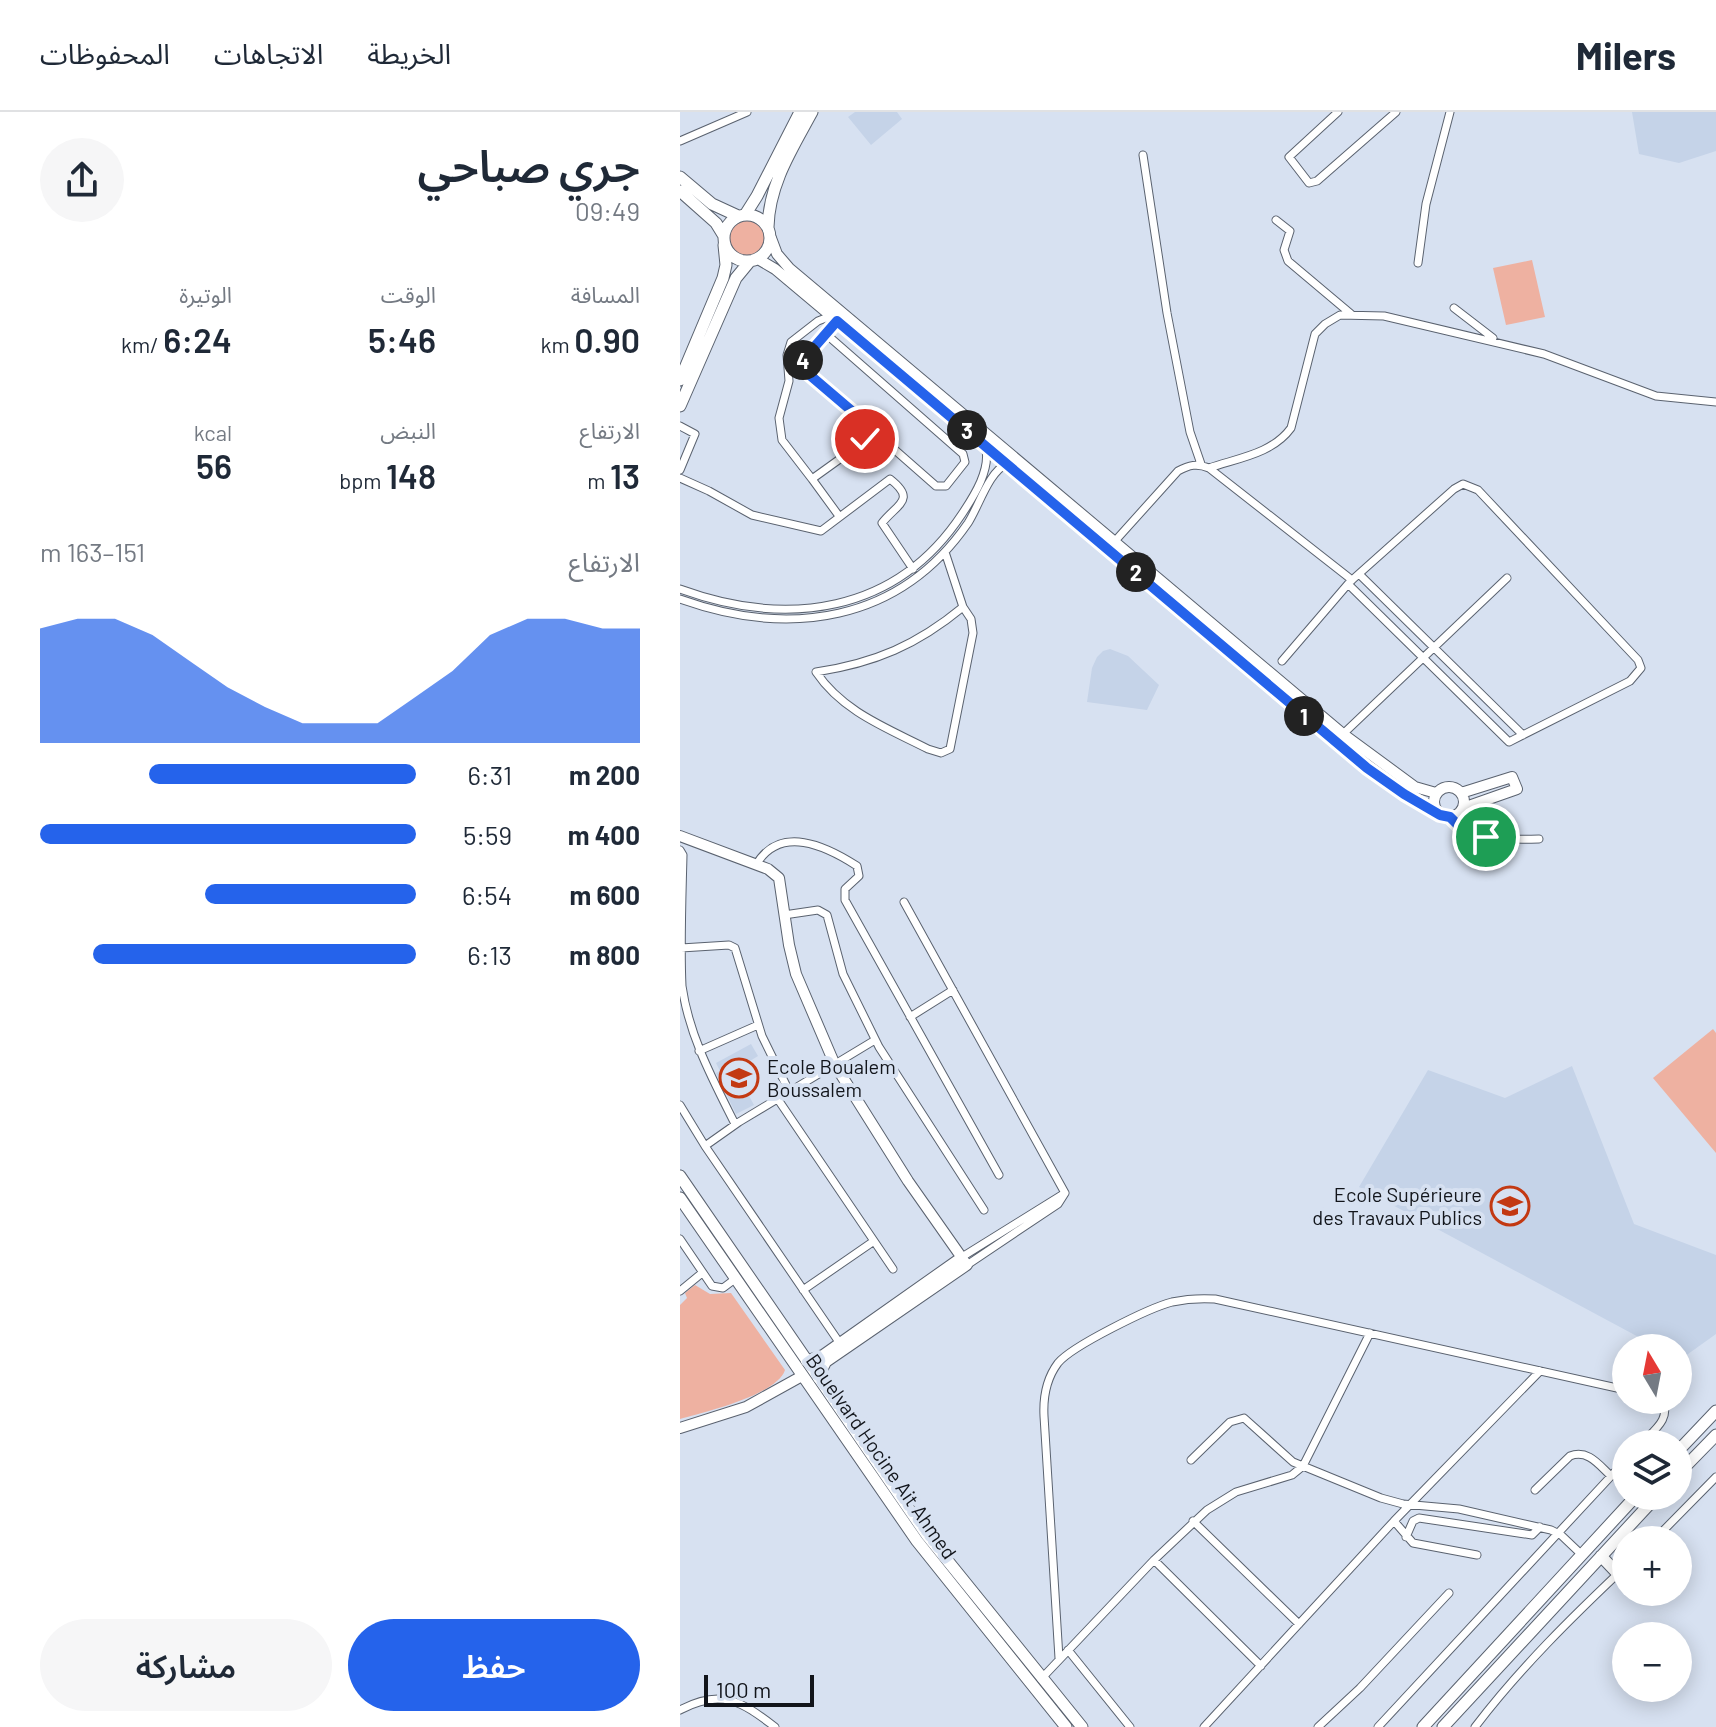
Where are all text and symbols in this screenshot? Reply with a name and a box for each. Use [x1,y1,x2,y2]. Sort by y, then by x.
text: Milers [1576,32,1676,78]
text: المحفوظات [40,36,170,70]
text: الاتجاهات [214,36,323,70]
text: الخريطة [367,36,451,70]
button: share [40,138,124,222]
text: جري صباحي [418,138,640,191]
text: 09:49 [575,195,640,226]
text: الوتيرة [179,281,232,307]
text: الوقت [381,281,436,307]
text: المسافة [571,281,640,307]
text: 6:24 [163,319,232,360]
text: 5:46 [368,319,436,360]
text: 0.90 [574,319,640,360]
text: /km [121,331,163,357]
text: km [541,331,574,357]
pin: 4 [783,340,823,380]
text: 4 [796,347,810,373]
pin [831,405,899,473]
pin: 3 [947,410,987,450]
text: النبض [380,417,436,443]
text: الارتفاع [580,417,640,443]
icon: check [843,417,887,461]
text: 3 [961,417,973,443]
text: kcal [194,419,232,445]
text: 56 [196,445,232,486]
text: 148 [386,455,436,496]
text: 13 [610,455,640,496]
text: bpm [339,467,386,493]
text: m [587,467,610,493]
text: 151–163 m [40,536,145,567]
text: الارتفاع [569,546,640,577]
pin: 2 [1116,552,1156,592]
text: 2 [1130,559,1142,585]
pin: 1 [1284,696,1324,736]
text: 1 [1300,703,1308,729]
text: 6:31 [467,759,512,790]
text: 200 m [569,759,640,790]
pin [1452,803,1520,871]
icon: arrive [1464,815,1508,859]
text: 5:59 [463,819,512,850]
text: 400 m [568,819,640,850]
text: 6:54 [462,879,512,910]
text: 600 m [569,879,640,910]
text: 6:13 [467,939,512,970]
text: 800 m [569,939,640,970]
place label: Ecole Boualem Boussalem [767,1054,896,1101]
school or university icon: Ecole Boualem Boussalem [718,1057,760,1099]
place label: Ecole Supérieure des Travaux Publics [1312,1182,1482,1229]
school or university icon: Ecole Supérieure des Travaux Publics [1489,1185,1531,1227]
north arrow [1612,1334,1692,1414]
map controls [1612,1334,1692,1702]
street label: Bouelvard Hocine Ait Ahmed [802,1349,962,1563]
button: layers [1612,1430,1692,1510]
button: + [1612,1526,1692,1606]
button: مشاركة [40,1619,332,1711]
button: حفظ [348,1619,640,1711]
button: − [1612,1622,1692,1702]
scale bar [704,1671,814,1707]
text: 100 m [716,1676,771,1702]

